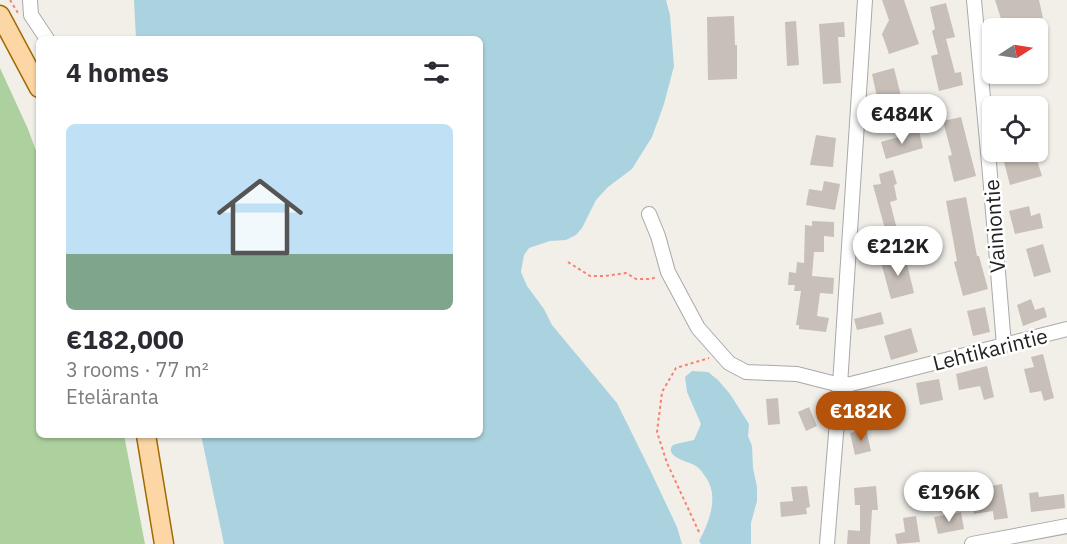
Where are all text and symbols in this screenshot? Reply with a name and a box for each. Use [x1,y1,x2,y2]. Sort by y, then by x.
north arrow [982,18,1048,84]
map controls [982,18,1048,162]
text: 4 homes [66,55,169,89]
icon: filters [420,56,453,89]
pin: €484K [860,94,944,145]
button: locate [982,96,1048,162]
text: €484K [871,100,933,127]
icon: home [206,163,314,271]
street label: Vainiontie [977,178,1011,274]
pin: €212K [856,226,940,277]
text: €212K [867,232,929,259]
street label: Lehtikarintie [930,321,1050,377]
text: €182,000 [66,322,184,356]
text: 3 rooms · 77 m² [66,356,209,383]
text: Eteläranta [66,383,159,410]
pin: €182K [819,391,903,442]
text: €182K [830,397,892,424]
pin: €196K [907,472,991,523]
text: €196K [918,478,980,505]

